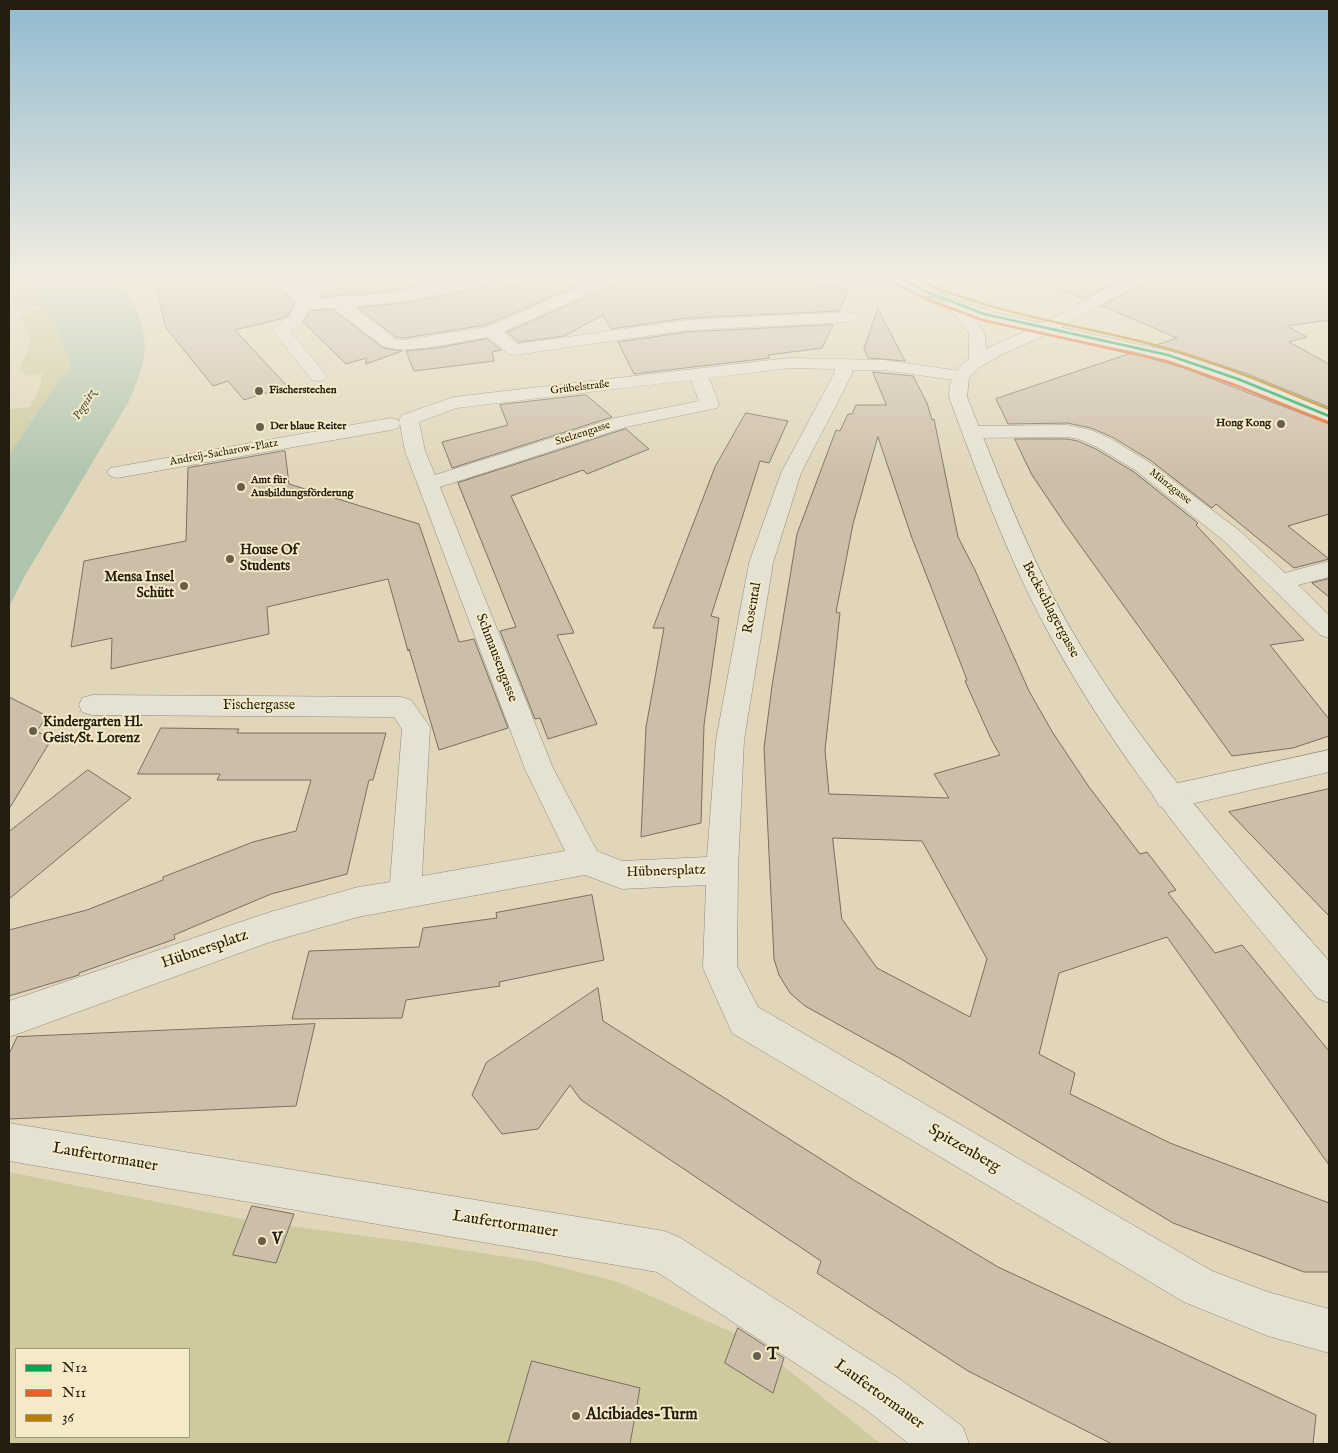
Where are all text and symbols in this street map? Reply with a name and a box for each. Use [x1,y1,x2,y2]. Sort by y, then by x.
street label: Grübelstraße [550,378,610,398]
place label: Fischerstechen [269,384,337,398]
marker: Fischerstechen [253,385,265,397]
water label: Pegnitz [70,387,100,423]
place label: Hong Kong [1216,417,1271,431]
marker: Hong Kong [1275,418,1287,430]
street label: Stelzengasse [554,419,612,449]
place label: Der blaue Reiter [270,420,346,434]
marker: Der blaue Reiter [254,421,266,433]
street label: Andreij-Sacharow-Platz [169,437,279,469]
street label: Münzgasse [1146,466,1194,508]
place label: Amt für Ausbildungsförderung [251,474,353,500]
marker: Amt für Ausbildungsförderung [235,481,247,493]
place label: House Of Students [240,543,298,576]
marker: House Of Students [224,553,236,565]
street label: Beckschlagergasse [1018,559,1082,661]
place label: Mensa Insel Schütt [104,570,174,602]
marker: Mensa Insel Schütt [178,580,190,592]
street label: Rosental [740,581,766,635]
street label: Schmausengasse [471,611,521,705]
street label: Fischergasse [223,698,295,714]
place label: Kindergarten Hl. Geist/St. Lorenz [43,715,143,748]
marker: Kindergarten Hl. Geist/St. Lorenz [27,725,39,737]
street label: Hübnersplatz [626,862,706,882]
street label: Hübnersplatz [159,926,251,974]
street label: Spitzenberg [924,1121,1004,1177]
street label: Laufertormauer [51,1139,159,1177]
street label: Laufertormauer [451,1207,559,1243]
place label: V [272,1231,282,1251]
marker: V [256,1235,268,1247]
place label: T [767,1346,779,1366]
legend [15,1348,190,1438]
marker: T [751,1350,763,1362]
street label: Laufertormauer [830,1356,928,1434]
text: N12 [62,1358,88,1377]
text: N11 [62,1383,86,1402]
place label: Alcibiades-Turm [586,1406,698,1426]
text: 36 [62,1408,74,1427]
marker: Alcibiades-Turm [570,1410,582,1422]

